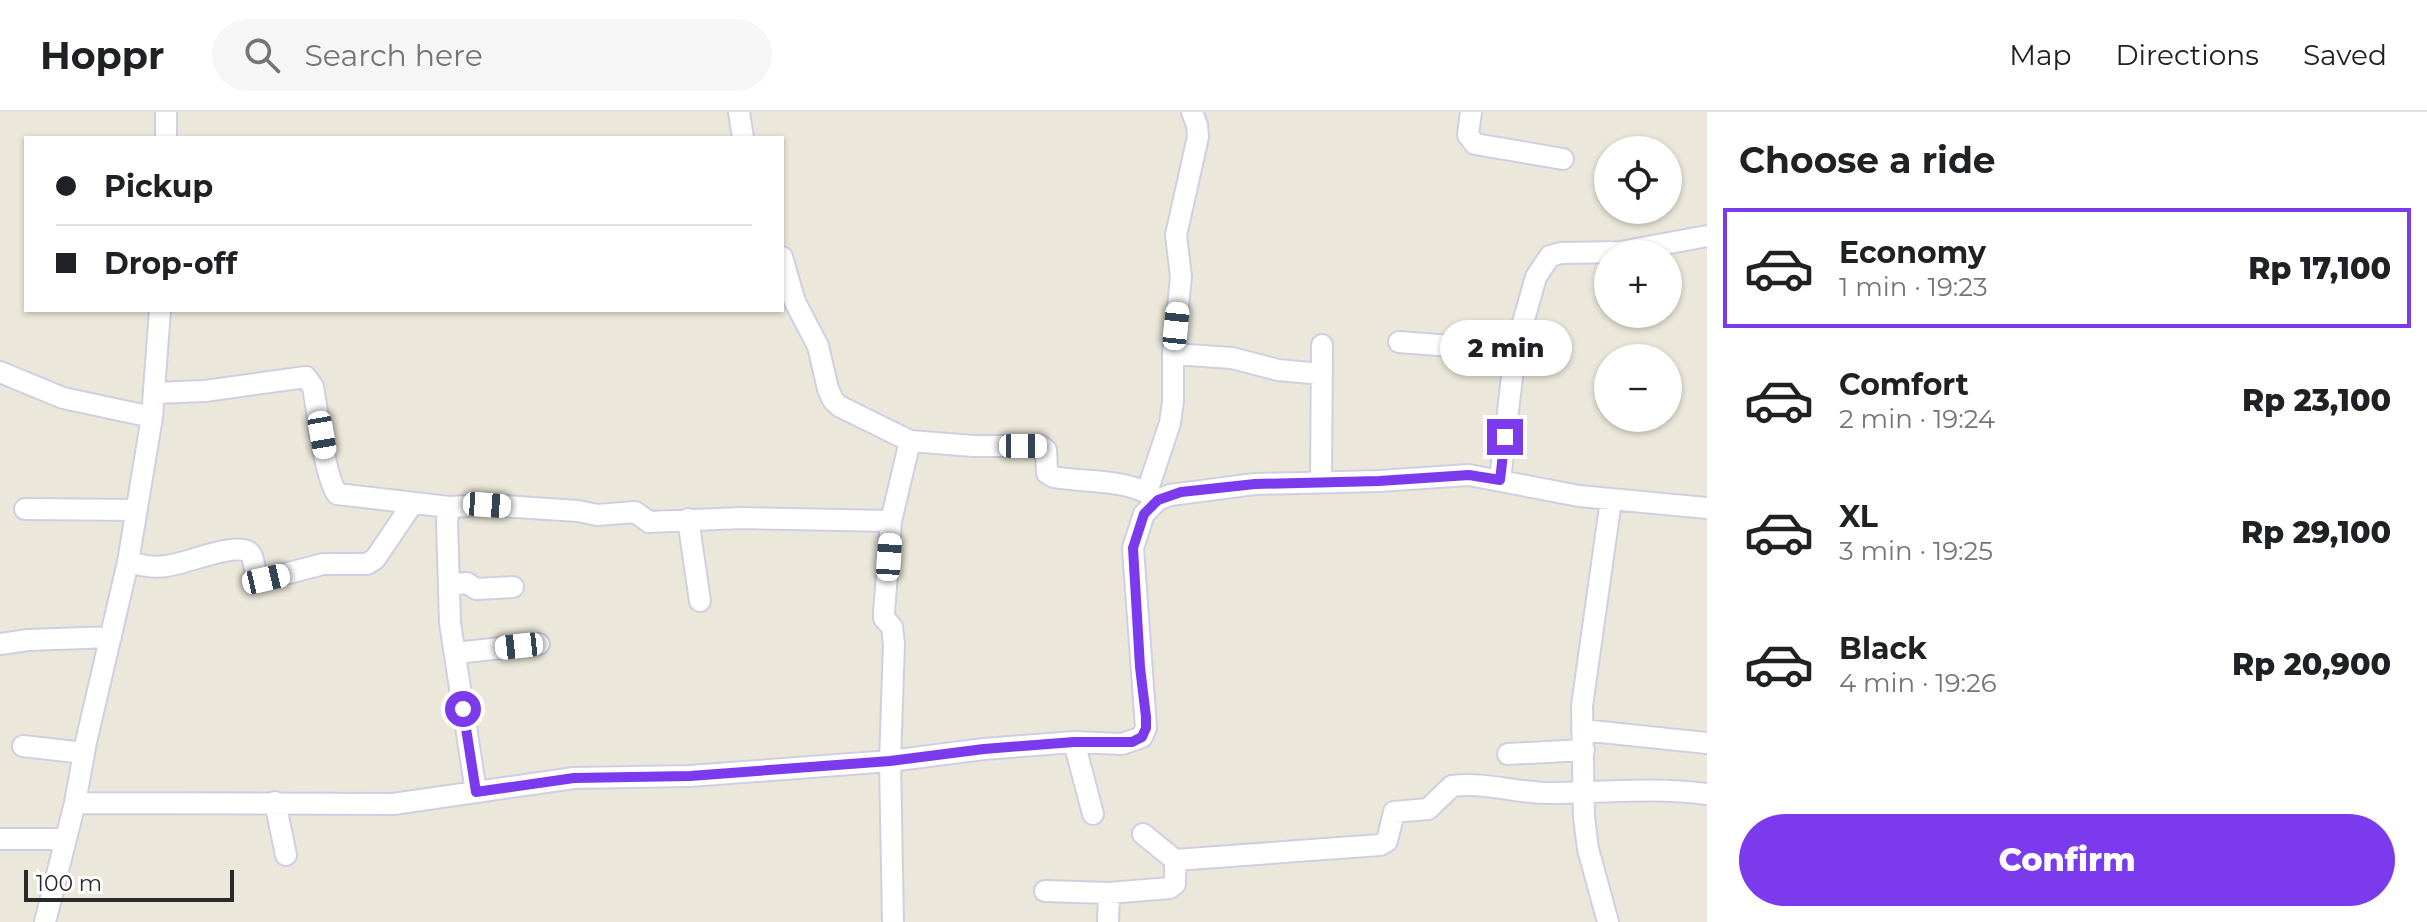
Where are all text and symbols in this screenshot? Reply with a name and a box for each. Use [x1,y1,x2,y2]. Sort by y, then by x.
search box [212,19,772,91]
text: Hoppr [40,32,164,79]
icon: search [240,33,284,77]
text: Search here [304,37,483,74]
text: Map [2009,38,2071,72]
text: Directions [2115,38,2259,72]
text: Saved [2303,38,2387,72]
map controls [1594,136,1682,432]
button: locate [1594,136,1682,224]
text: Choose a ride [1739,138,1996,182]
text: Pickup [104,168,213,205]
icon: car [1743,232,1815,304]
text: Economy [1839,234,1986,271]
button: + [1594,240,1682,328]
text: Drop-off [104,245,237,282]
text: Rp 17,100 [2248,250,2391,287]
text: 1 min · 19:23 [1839,271,1988,303]
car [1162,301,1190,351]
callout: 2 min [1439,321,1571,377]
text: 2 min [1468,332,1544,364]
button: − [1594,344,1682,432]
icon: car [1743,364,1815,436]
text: Comfort [1839,366,1969,403]
text: Rp 23,100 [2242,382,2391,419]
text: 2 min · 19:24 [1839,403,1995,435]
car [306,409,338,461]
route end [1487,419,1523,455]
car [999,434,1047,458]
car [462,491,512,519]
icon: car [1743,496,1815,568]
text: XL [1839,498,1878,535]
text: Rp 29,100 [2241,514,2391,551]
car [875,532,903,582]
text: 3 min · 19:25 [1839,535,1993,567]
car [240,562,292,596]
icon: car [1743,628,1815,700]
text: Black [1839,630,1927,667]
car [494,632,544,660]
text: Rp 20,900 [2232,646,2391,683]
text: 4 min · 19:26 [1839,667,1997,699]
route start [445,691,481,727]
button: Confirm [1739,814,2395,906]
scale bar [24,866,234,902]
text: 100 m [36,870,102,897]

